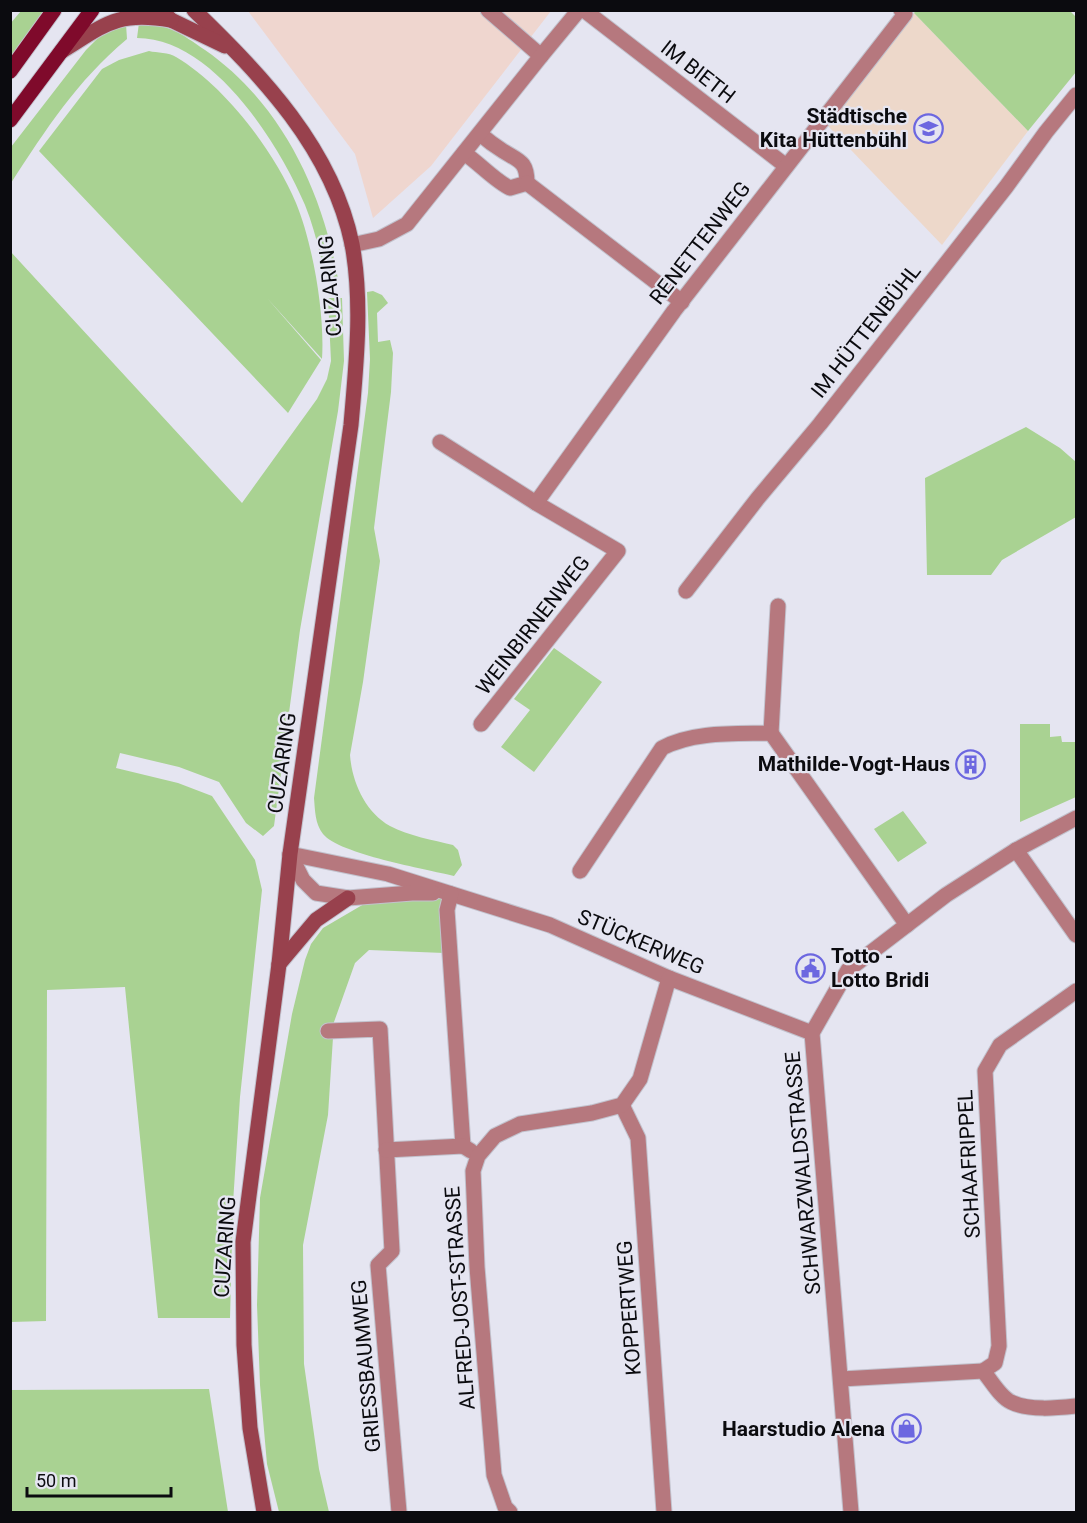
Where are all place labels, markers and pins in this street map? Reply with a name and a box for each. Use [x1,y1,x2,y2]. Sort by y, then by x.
place label: Städtische Kita Hüttenbühl [760,104,907,152]
school or university icon: Städtische Kita Hüttenbühl [912,112,944,144]
building icon: Mathilde-Vogt-Haus [955,748,987,780]
place label: Mathilde-Vogt-Haus [758,752,950,776]
place label: Totto - Lotto Bridi [831,944,929,992]
public building icon: Totto - Lotto Bridi [794,952,826,984]
shop icon: Haarstudio Alena [890,1413,922,1445]
place label: Haarstudio Alena [722,1417,885,1441]

